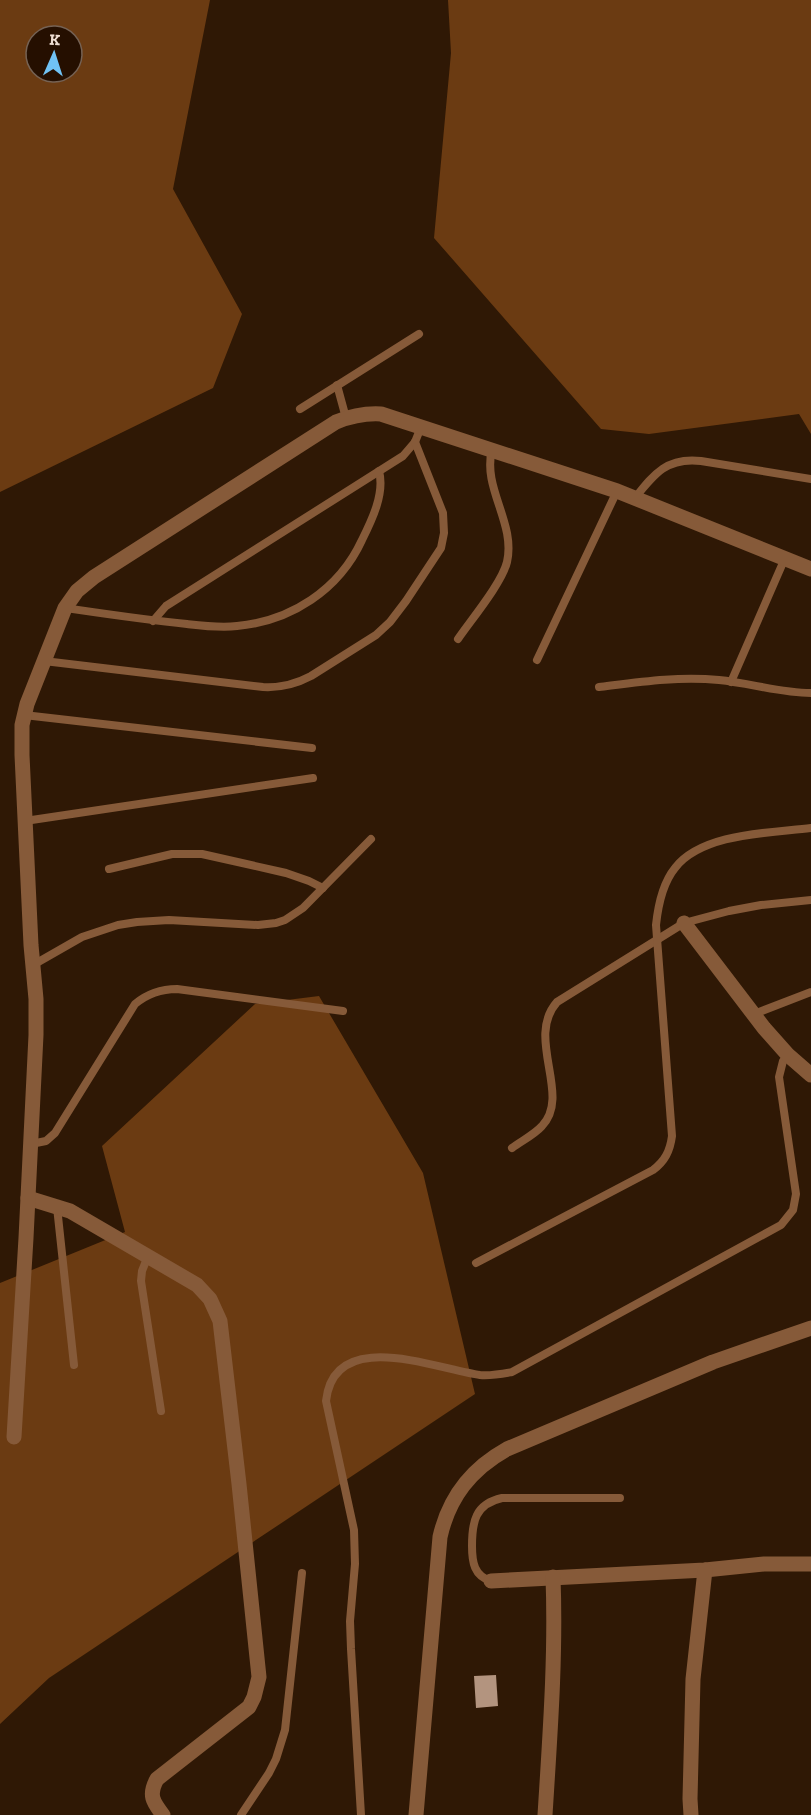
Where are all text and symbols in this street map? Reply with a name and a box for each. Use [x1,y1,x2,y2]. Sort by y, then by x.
north arrow [24,24,84,84]
text: K [49,30,61,49]

